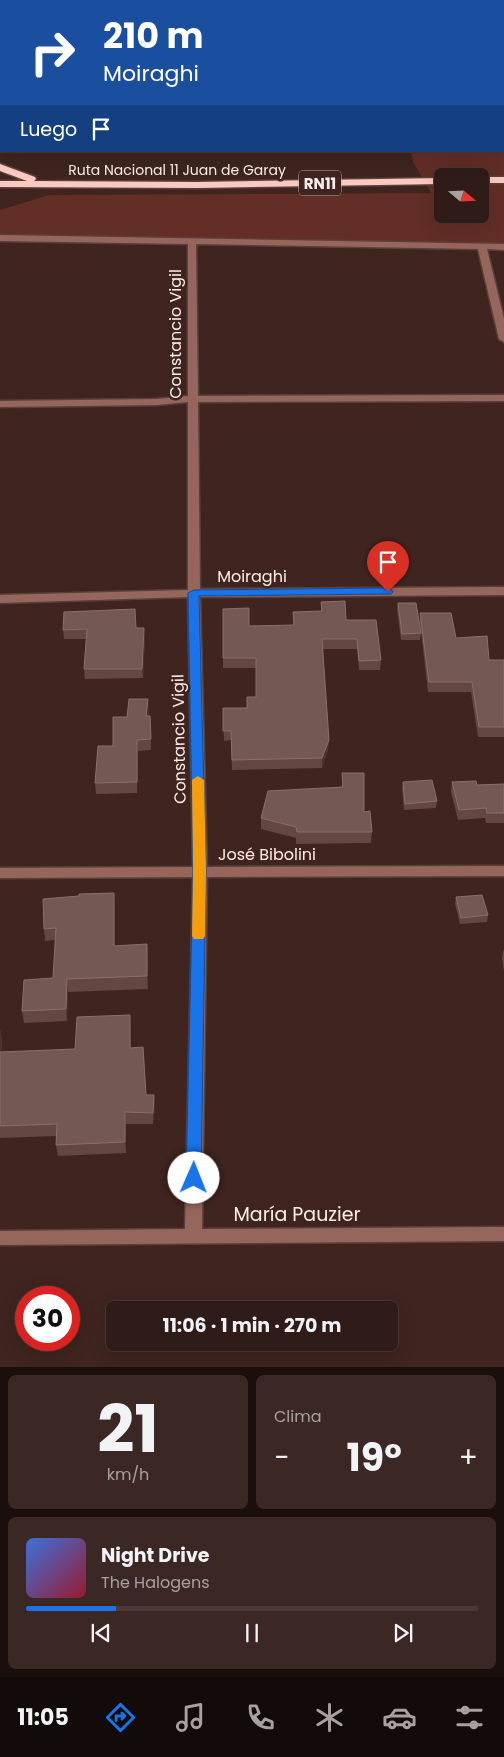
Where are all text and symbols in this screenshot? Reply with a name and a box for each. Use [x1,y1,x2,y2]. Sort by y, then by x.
text: 210 m [103,11,203,60]
icon: right [20,20,85,85]
text: Moiraghi [103,58,199,89]
icon: arrive [87,115,115,143]
text: Luego [20,116,77,143]
street label: Ruta Nacional 11 Juan de Garay [68,160,286,180]
north arrow [434,168,489,222]
map controls [434,168,489,223]
road number: RN11 [299,170,341,196]
street label: Constancio Vigil [164,269,187,399]
pin [367,541,409,592]
icon: arrive [374,548,402,576]
street label: Moiraghi [217,565,287,588]
street label: Constancio Vigil [166,674,192,804]
street label: José Bibolini [218,843,316,866]
position arrow [167,1151,219,1203]
street label: María Pauzier [233,1201,361,1228]
speed limit sign: 30 [15,1286,80,1351]
text: 11:06 · 1 min · 270 m [163,1312,341,1339]
text: 21 [97,1384,159,1475]
text: Clima [274,1405,322,1428]
text: 19° [347,1431,402,1484]
text: − [274,1438,289,1477]
text: + [459,1438,478,1477]
text: km/h [107,1463,149,1486]
text: Night Drive [101,1542,210,1569]
text: The Halogens [101,1571,209,1594]
icon: previous [87,1619,115,1647]
icon: pause [238,1619,266,1647]
icon: next [389,1619,417,1647]
icon: directions [103,1700,138,1735]
icon: music [173,1700,208,1735]
icon: phone [243,1700,278,1735]
icon: climate [312,1700,347,1735]
icon: car [382,1700,417,1735]
icon: filters [452,1700,487,1735]
text: 11:05 [17,1702,69,1733]

